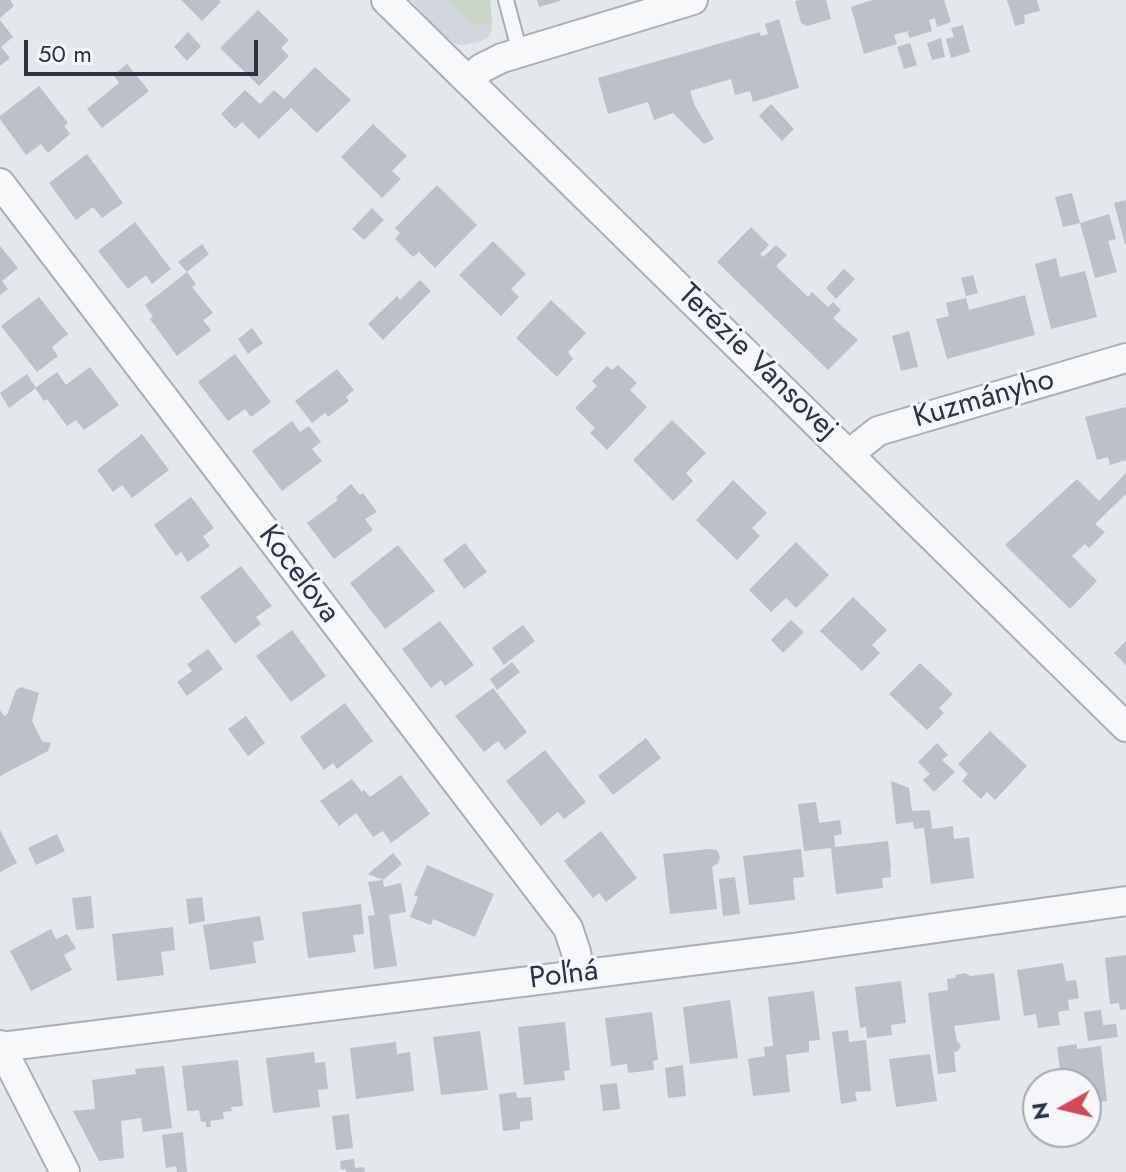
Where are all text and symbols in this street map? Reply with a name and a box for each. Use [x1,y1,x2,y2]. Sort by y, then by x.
scale bar [28,24,262,74]
text: 50 m [38,36,92,71]
street label: Terézie Vansovej [670,278,844,448]
street label: Kuzmányho [910,363,1058,437]
street label: Koceľova [250,519,346,631]
street label: Poľná [528,954,600,998]
north arrow [1022,1068,1102,1148]
text: N [1023,1100,1057,1122]

